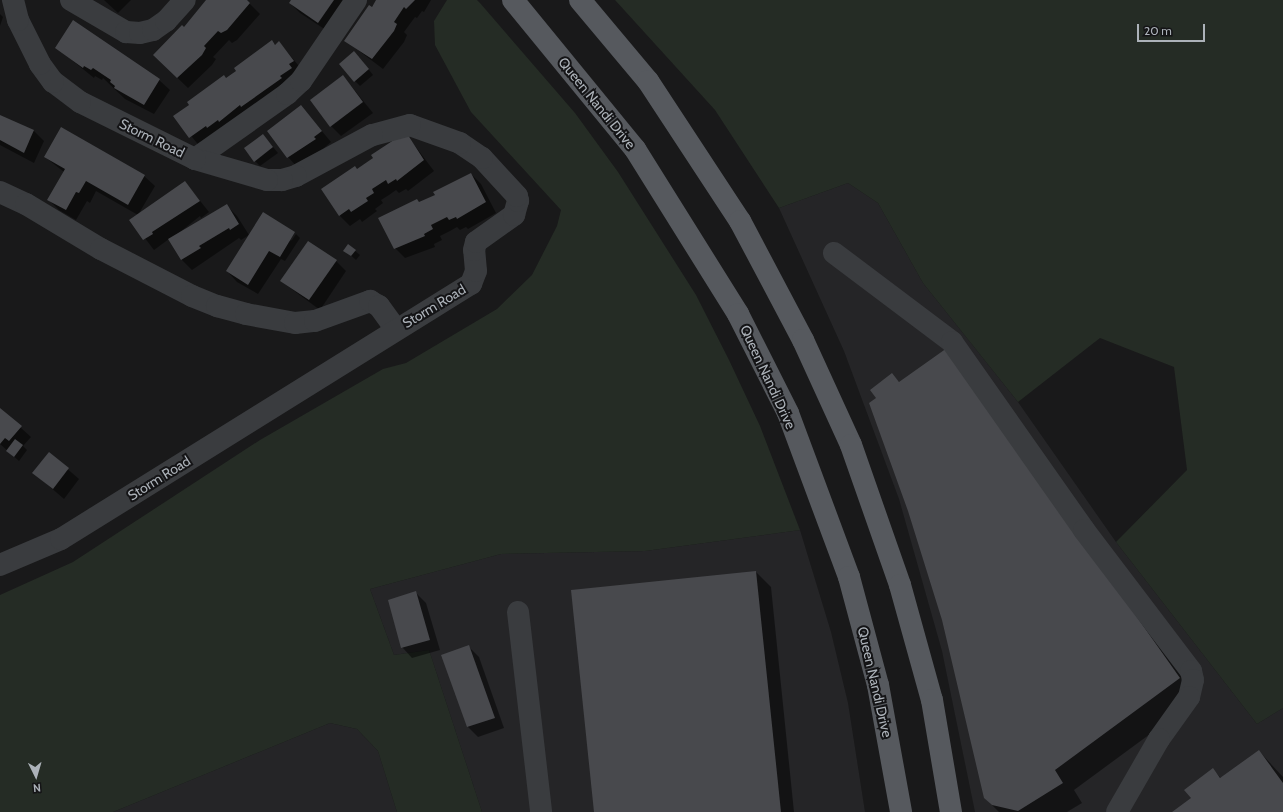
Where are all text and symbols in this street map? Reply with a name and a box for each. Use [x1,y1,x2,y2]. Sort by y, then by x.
scale bar [1139,16,1207,42]
text: 20 m [1144,23,1172,38]
street label: Queen Nandi Drive [555,54,639,152]
street label: Storm Road [117,115,187,161]
street label: Storm Road [399,281,469,331]
street label: Queen Nandi Drive [737,322,799,432]
street label: Storm Road [125,452,193,504]
street label: Queen Nandi Drive [854,625,896,739]
north arrow [16,756,56,796]
text: N [33,781,42,795]

